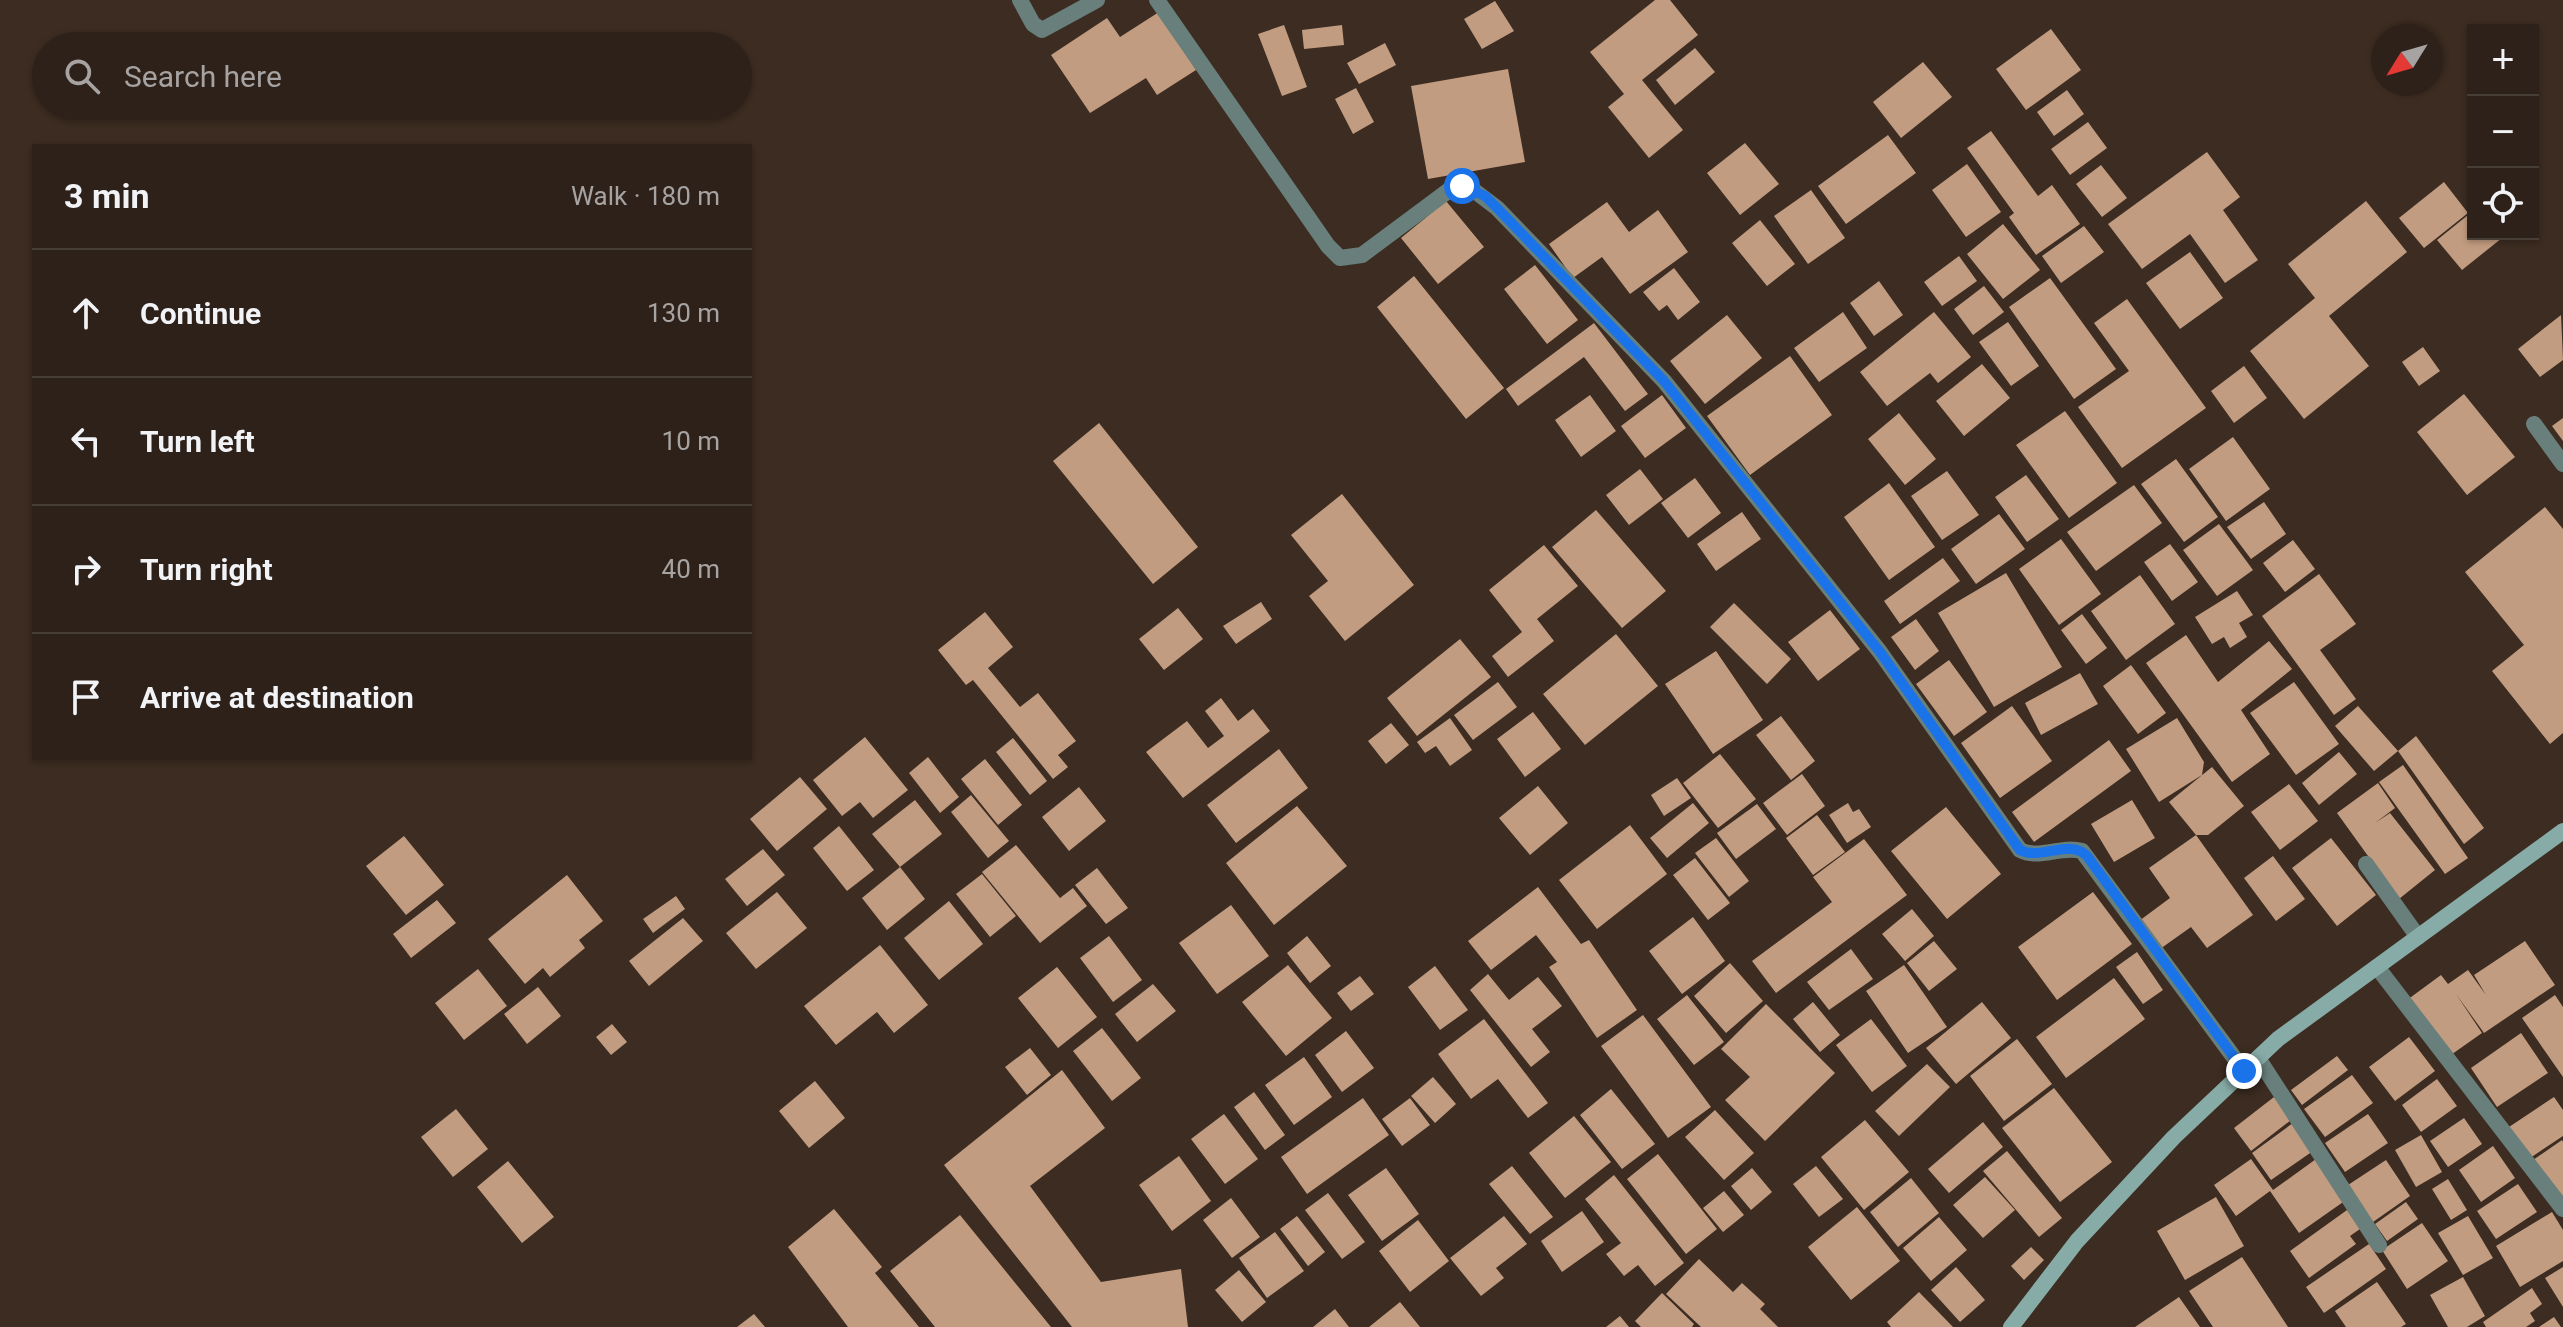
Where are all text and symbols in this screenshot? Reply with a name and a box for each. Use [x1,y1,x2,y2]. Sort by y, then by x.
north arrow [2371,24,2443,96]
map controls [2467,24,2539,240]
button: + [2467,24,2539,96]
search box [32,32,752,120]
icon: search [60,54,104,98]
text: Search here [124,59,282,94]
button: − [2467,96,2539,168]
route start [1444,168,1480,204]
button: locate [2467,168,2539,240]
text: 3 min [64,176,149,216]
text: Walk · 180 m [571,181,720,211]
icon: ahead [64,291,108,335]
text: Continue [140,296,261,331]
text: 130 m [647,298,720,328]
icon: left [64,419,108,463]
text: Turn left [140,424,255,459]
text: 10 m [662,426,720,456]
icon: right [64,547,108,591]
text: Turn right [140,552,273,587]
text: 40 m [662,554,720,584]
icon: arrive [64,675,108,719]
text: Arrive at destination [140,680,414,715]
route end [2226,1053,2262,1089]

